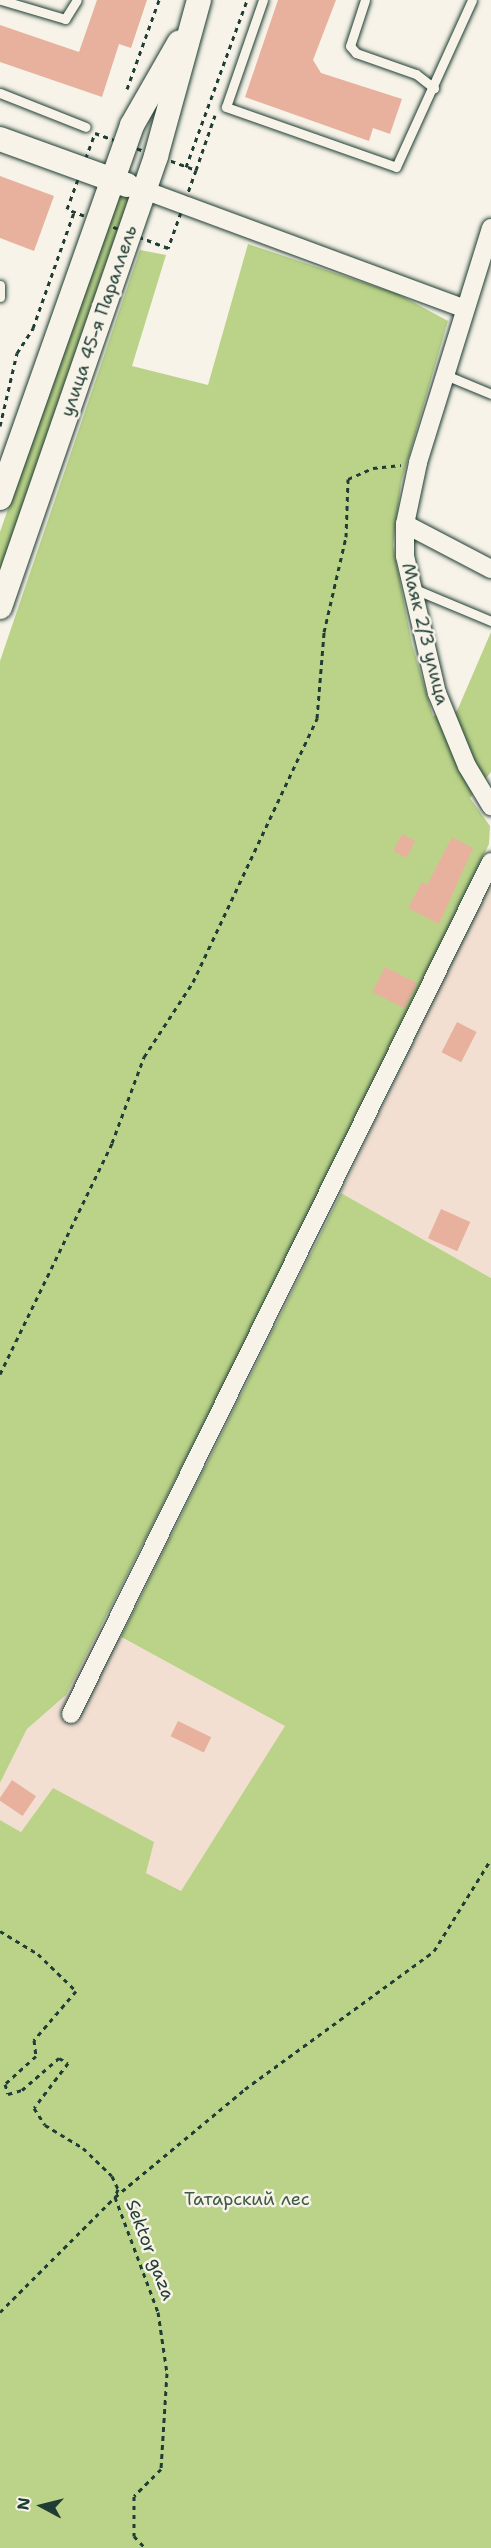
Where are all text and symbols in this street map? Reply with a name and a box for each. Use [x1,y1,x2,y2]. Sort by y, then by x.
street label: улица 45-я Параллель [56,223,142,419]
street label: Маяк 2/3 улица [397,561,453,707]
park label: Татарский лес [184,2188,310,2210]
street label: Sektor gaza [121,2197,179,2303]
north arrow [12,2476,72,2536]
text: N [12,2496,35,2511]

